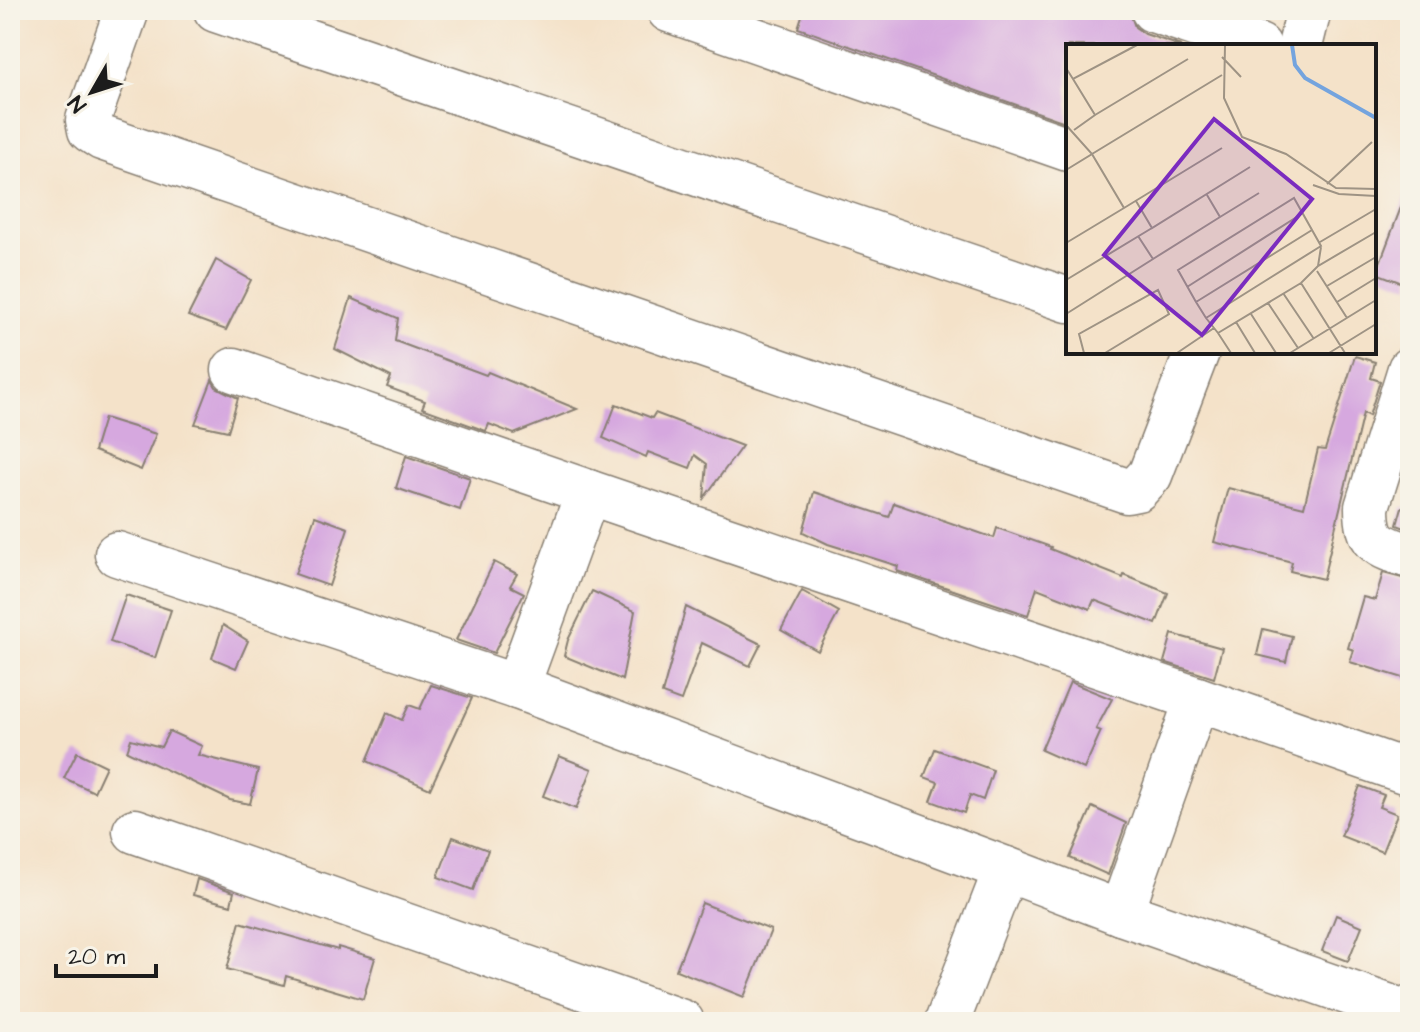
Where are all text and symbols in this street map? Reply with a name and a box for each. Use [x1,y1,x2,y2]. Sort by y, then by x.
inset map [1066,44,1376,354]
north arrow [52,52,132,132]
text: N [61,88,94,119]
scale bar [56,928,156,978]
text: 20 m [68,940,125,974]

